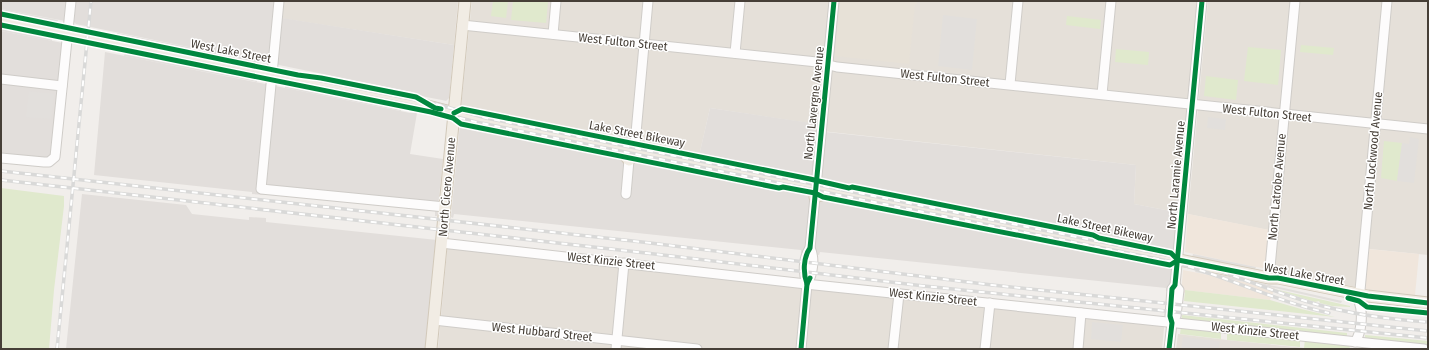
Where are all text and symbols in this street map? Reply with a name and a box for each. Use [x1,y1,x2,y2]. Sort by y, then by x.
street label: West Fulton Street [578,30,668,54]
street label: West Lake Street [190,36,272,66]
street label: North Lavergne Avenue [801,46,827,160]
street label: West Fulton Street [900,66,990,90]
street label: North Lockwood Avenue [1361,91,1385,211]
street label: West Fulton Street [1222,101,1312,125]
street label: Lake Street Bikeway [588,118,687,150]
street label: North Laramie Avenue [1164,120,1188,230]
street label: North Latrobe Avenue [1265,133,1289,241]
street label: North Cicero Avenue [436,137,458,237]
street label: Lake Street Bikeway [1056,211,1155,245]
street label: West Kinzie Street [566,249,656,273]
street label: West Lake Street [1263,260,1345,288]
street label: West Kinzie Street [888,285,978,309]
street label: West Kinzie Street [1210,319,1300,343]
street label: West Hubbard Street [491,320,593,344]

